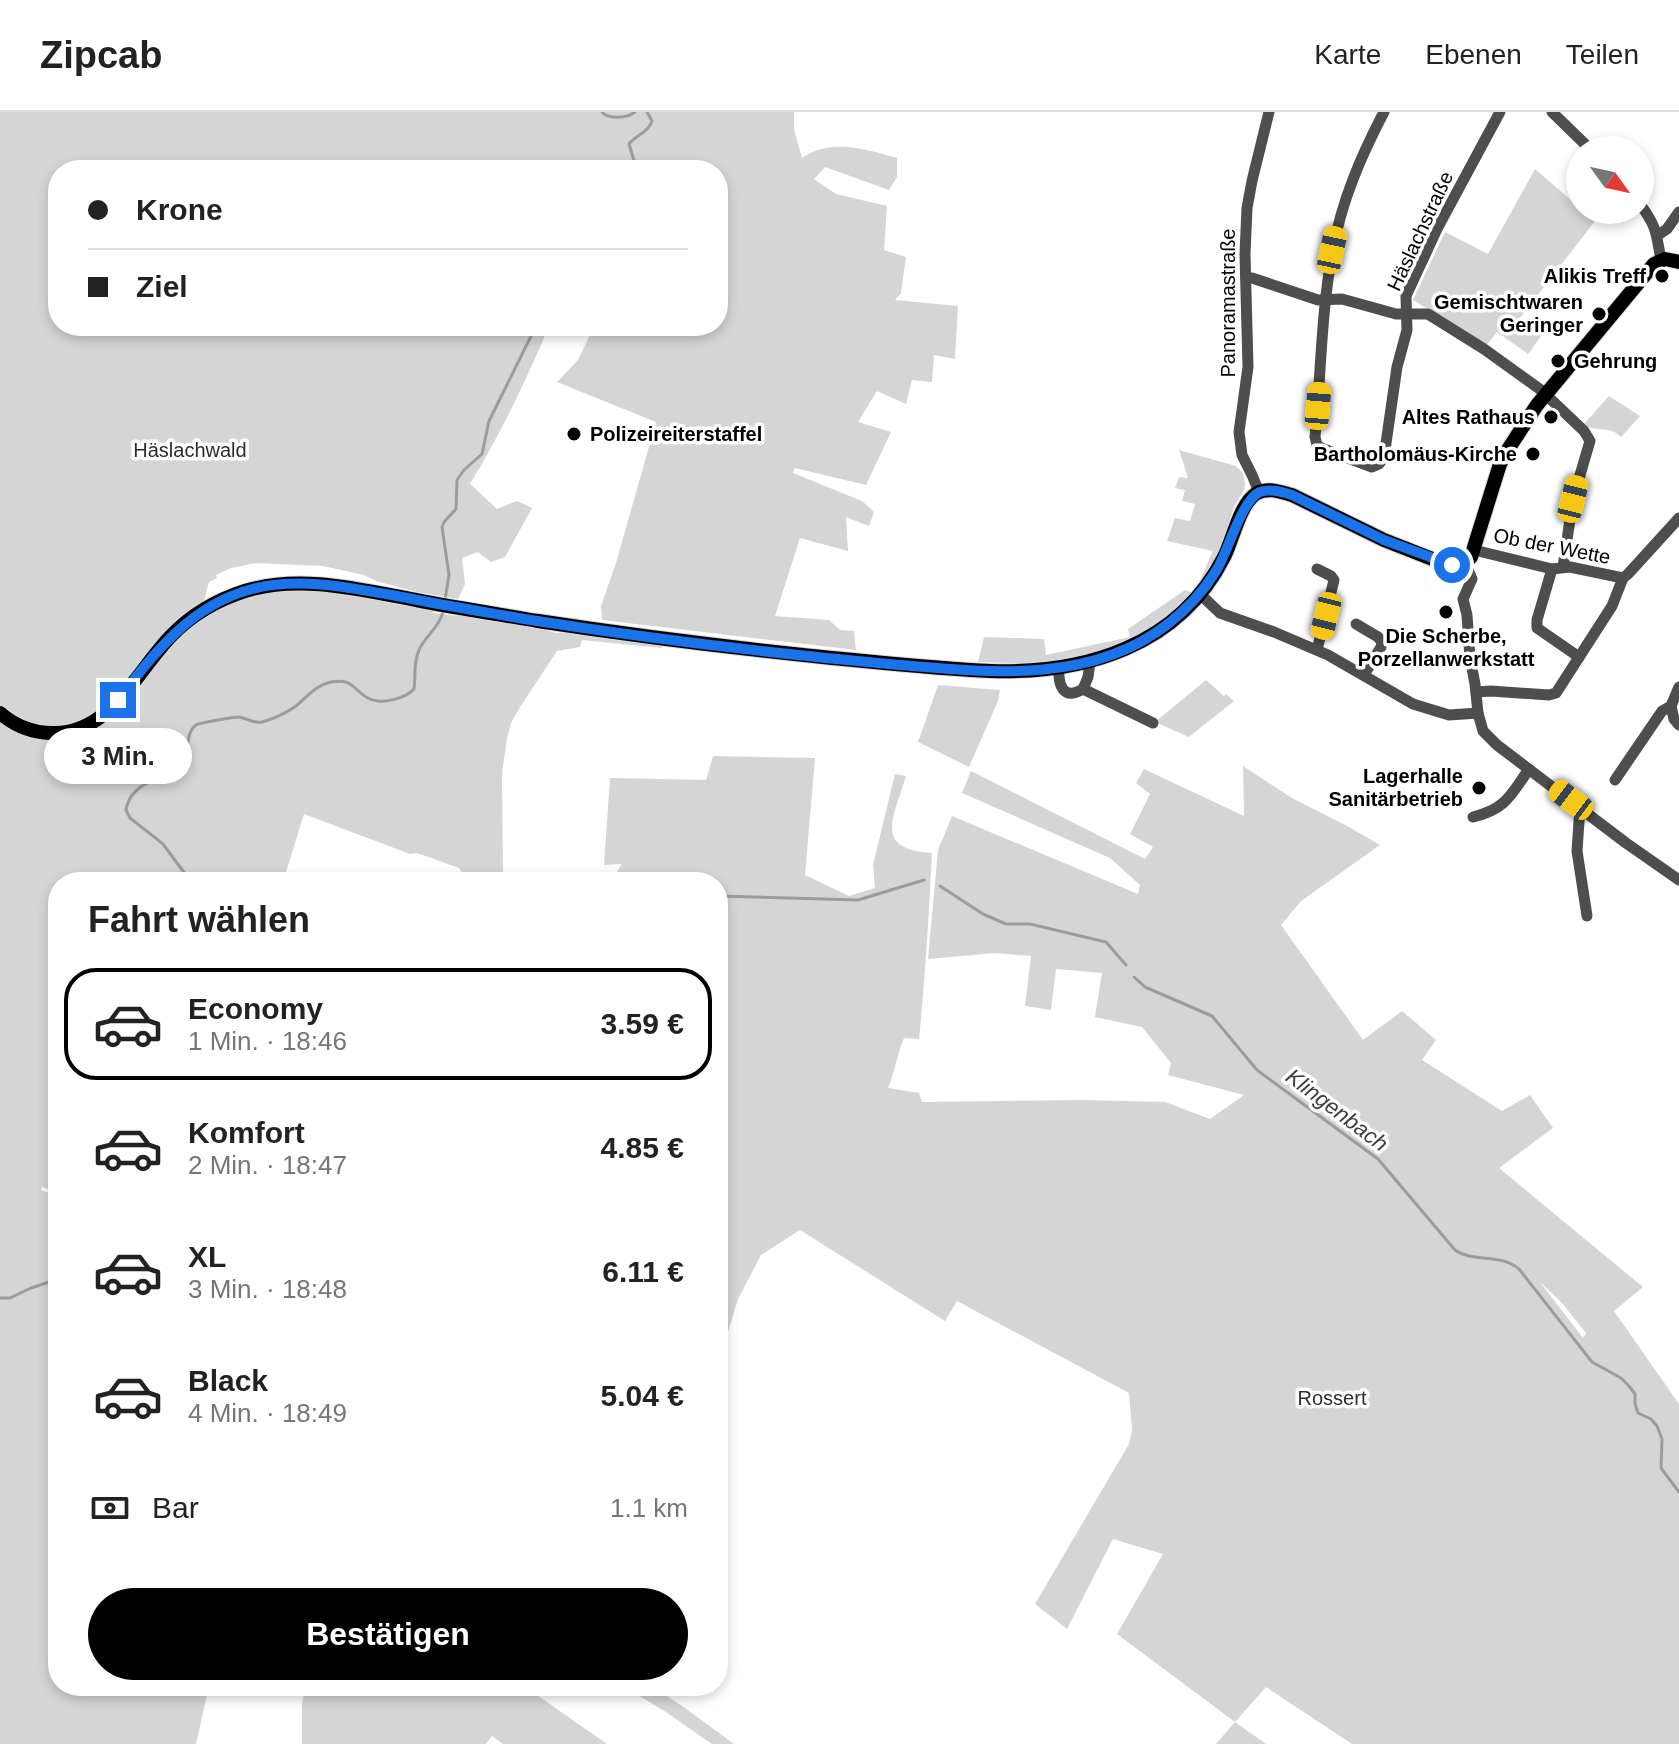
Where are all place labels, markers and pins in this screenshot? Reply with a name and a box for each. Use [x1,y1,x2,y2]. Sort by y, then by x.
place label: Alikis Treff [1544,265,1646,287]
marker: Alikis Treff [1653,267,1671,285]
place label: Gemischtwaren Geringer [1434,291,1583,336]
marker: Gemischtwaren Geringer [1590,305,1608,323]
place label: Gehrung [1574,350,1657,372]
marker: Gehrung [1549,352,1567,370]
place label: Altes Rathaus [1402,406,1535,428]
marker: Altes Rathaus [1542,408,1560,426]
place label: Polizeireiterstaffel [590,423,762,445]
marker: Polizeireiterstaffel [565,425,583,443]
place label: Bartholomäus-Kirche [1314,443,1517,465]
marker: Bartholomäus-Kirche [1524,445,1542,463]
marker: Die Scherbe, Porzellanwerkstatt [1437,603,1455,621]
place label: Die Scherbe, Porzellanwerkstatt [1358,625,1535,670]
place label: Lagerhalle Sanitärbetrieb [1329,765,1463,810]
marker: Lagerhalle Sanitärbetrieb [1470,779,1488,797]

